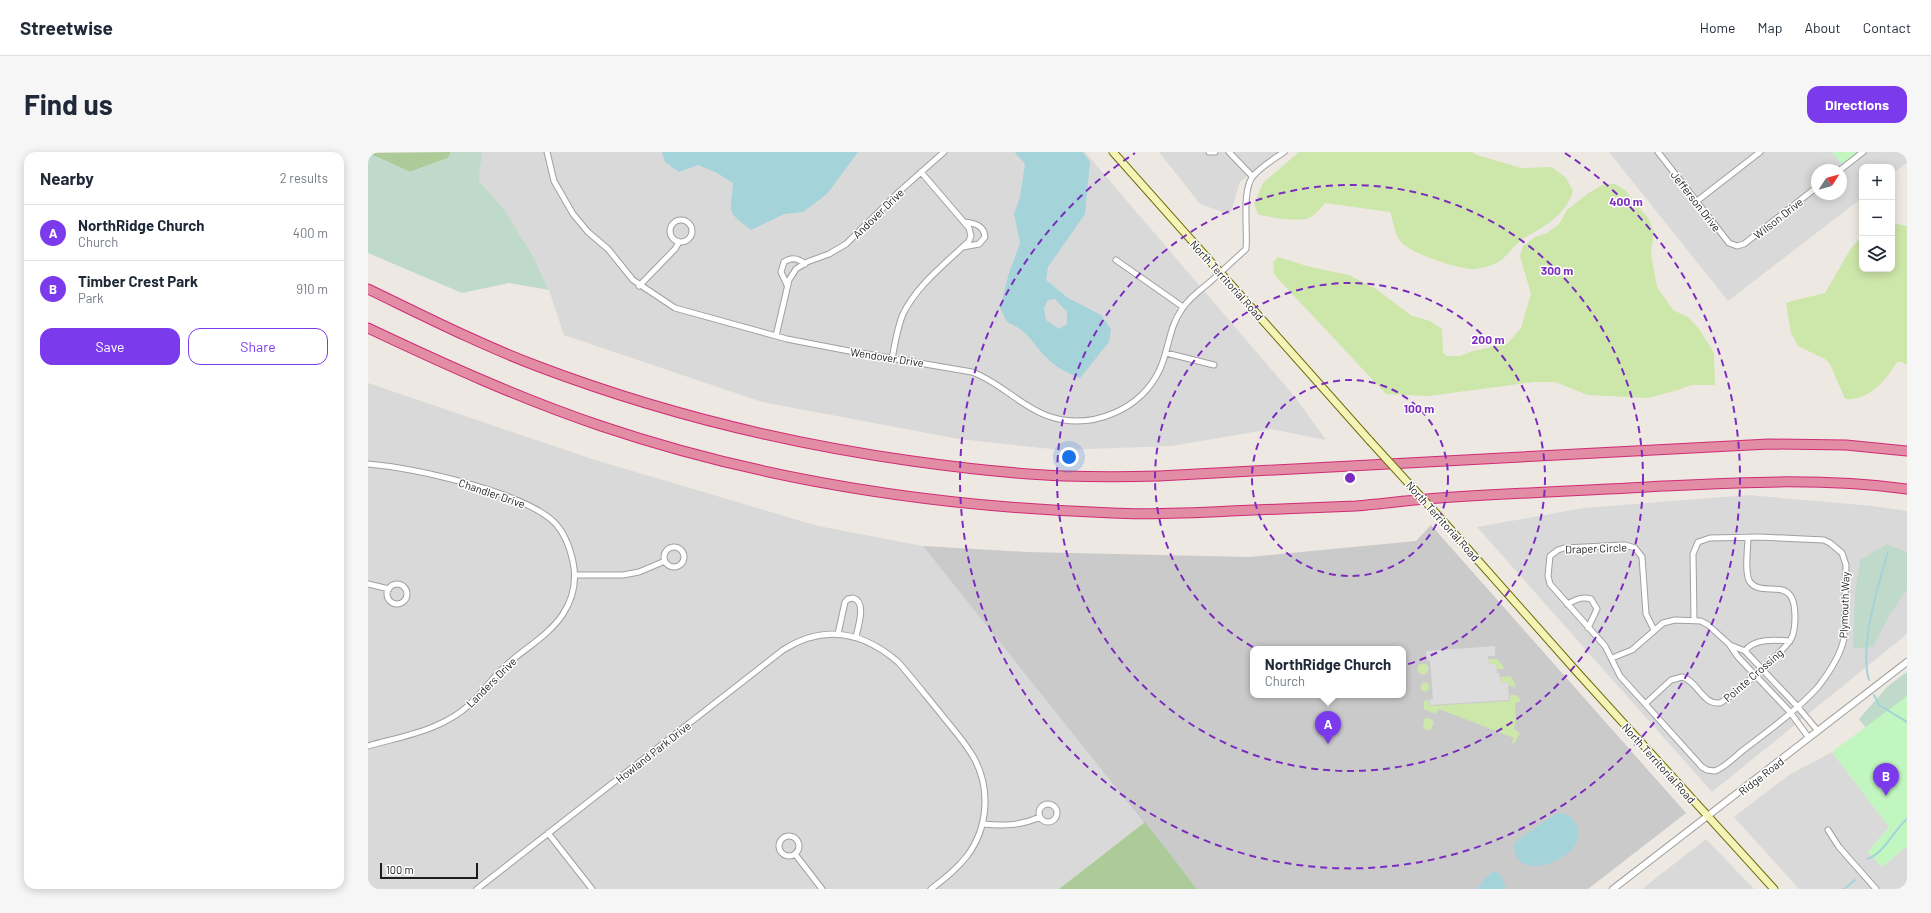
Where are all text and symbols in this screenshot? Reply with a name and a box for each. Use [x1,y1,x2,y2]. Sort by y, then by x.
text: Streetwise [20,16,113,39]
text: Home [1700,19,1736,36]
text: Map [1758,19,1782,36]
text: About [1804,19,1841,36]
text: Contact [1863,19,1911,36]
button: Directions [1807,86,1907,123]
text: Find us [24,87,113,121]
north arrow [1811,164,1847,200]
map controls [1859,164,1895,272]
button: + [1859,164,1895,200]
text: Nearby [40,168,94,188]
street label: Jefferson Drive [1668,168,1724,234]
text: 2 results [280,170,328,186]
street label: Andover Drive [850,185,906,241]
text: 400 m [1609,194,1643,208]
street label: Wilson Drive [1751,195,1805,241]
button: − [1859,200,1895,236]
text: NorthRidge Church [78,216,204,234]
text: A [49,225,57,241]
text: 400 m [293,225,328,241]
text: Church [78,234,118,250]
button: layers [1859,236,1895,272]
street label: North Territorial Road [1188,237,1266,323]
text: 300 m [1541,263,1573,277]
text: Timber Crest Park [78,272,198,290]
text: B [49,281,57,297]
text: 910 m [296,281,328,297]
text: Park [78,290,104,306]
button: Save [40,328,180,365]
button: Share [188,328,328,365]
text: 200 m [1472,332,1504,346]
street label: Wendover Drive [849,345,925,369]
text: 100 m [1404,401,1434,415]
your location [1059,447,1079,467]
centre of rings [1343,471,1357,485]
street label: Chandler Drive [457,476,527,510]
street label: North Territorial Road [1404,478,1482,564]
street label: Draper Circle [1565,540,1627,556]
street label: Plymouth Way [1836,571,1852,639]
popup [1250,646,1406,698]
street label: Pointe Crossing [1721,646,1785,704]
street label: Landers Drive [463,654,519,710]
text: NorthRidge Church [1265,655,1391,673]
text: Church [1265,673,1305,689]
pin: A [1315,711,1341,744]
street label: Howland Park Drive [613,719,693,785]
street label: North Territorial Road [1620,720,1698,806]
street label: Ridge Road [1736,754,1786,798]
pin: B [1873,763,1899,796]
scale bar [380,861,478,880]
text: 100 m [386,863,414,876]

